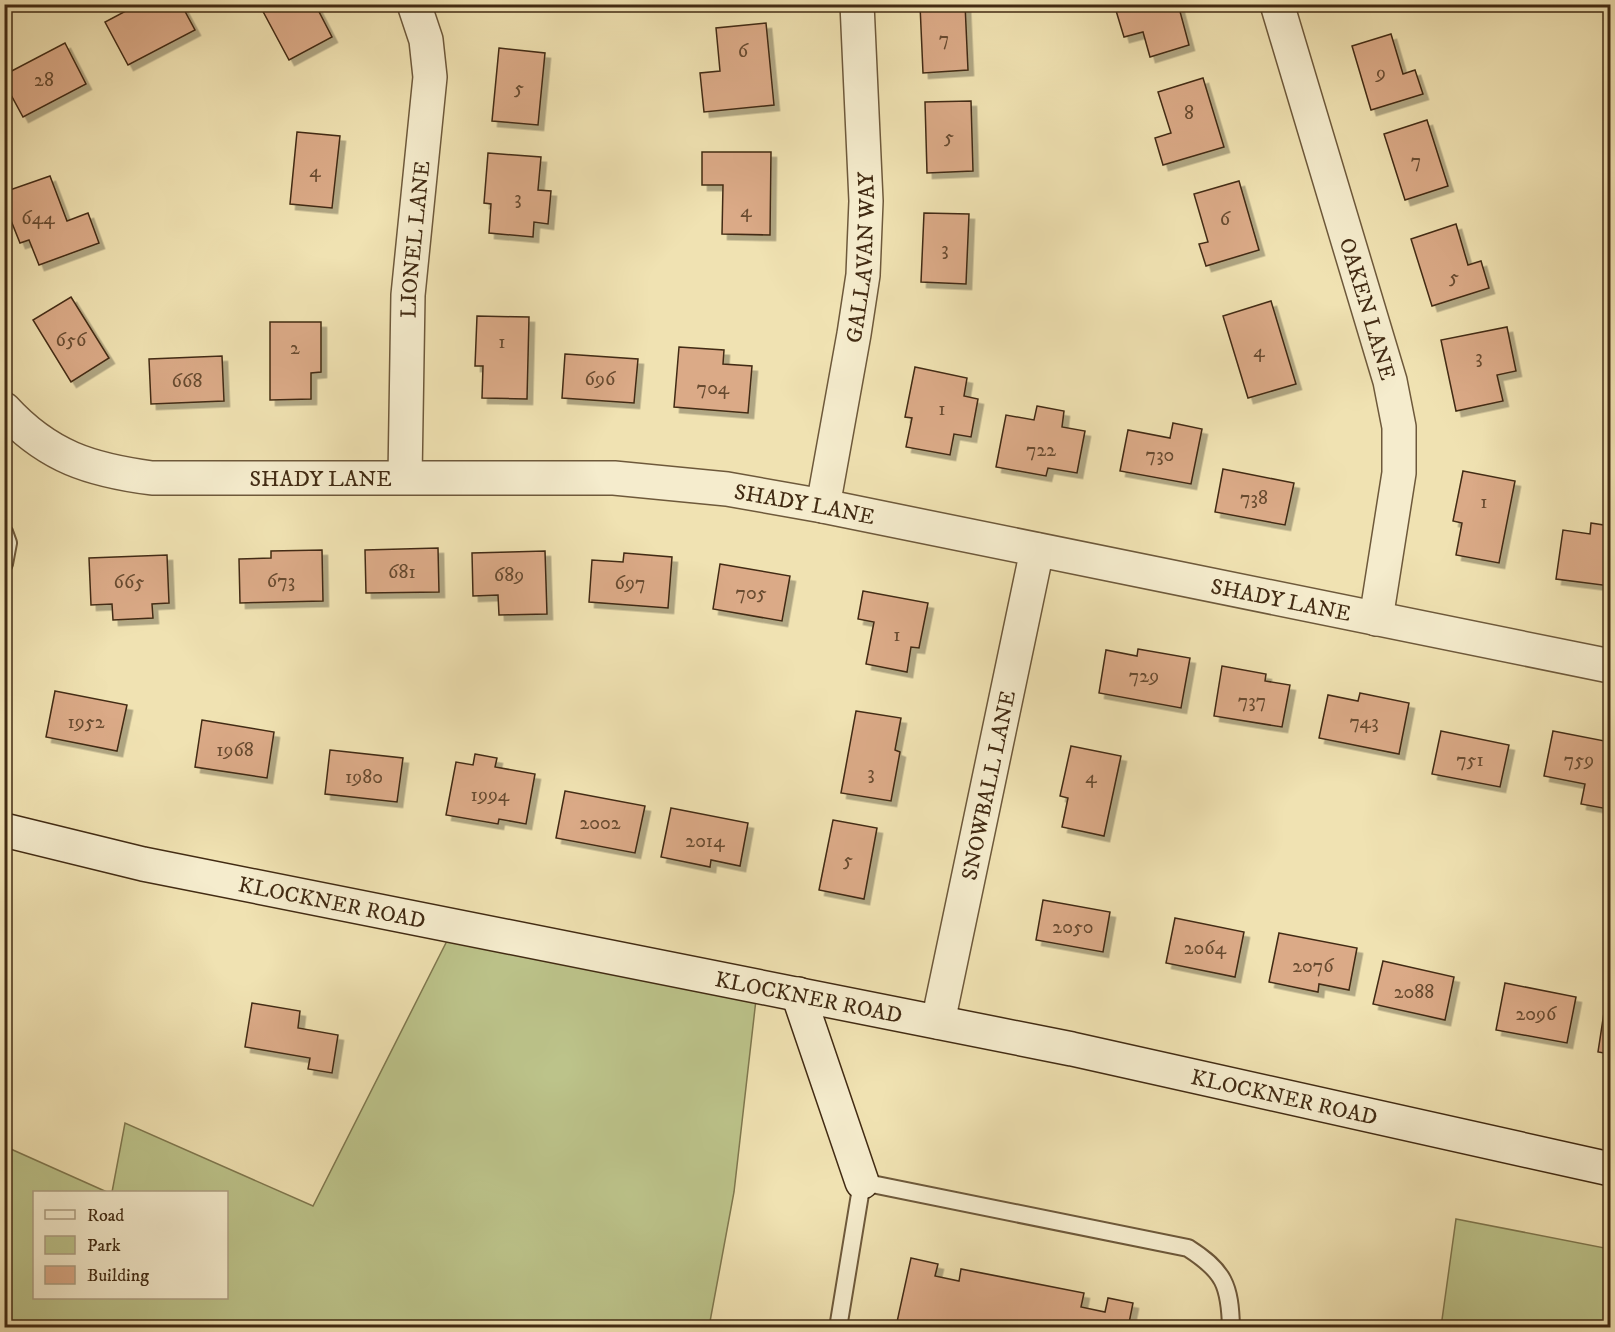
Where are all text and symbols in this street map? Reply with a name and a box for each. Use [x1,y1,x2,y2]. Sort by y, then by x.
house number: 7 [939,27,949,52]
house number: 6 [738,39,749,64]
house number: 9 [1375,61,1386,86]
house number: 28 [34,68,54,93]
house number: 5 [514,76,524,101]
house number: 8 [1184,101,1194,126]
house number: 5 [944,125,954,150]
house number: 7 [1411,149,1421,174]
house number: 4 [309,159,321,184]
street label: LIONEL LANE [396,159,436,318]
street label: GALLAVAN WAY [841,170,881,345]
house number: 3 [514,186,522,211]
house number: 4 [740,199,752,224]
house number: 644 [21,206,55,231]
house number: 6 [1220,207,1231,232]
street label: OAKEN LANE [1333,235,1401,383]
house number: 3 [941,237,949,262]
house number: 5 [1449,265,1459,290]
house number: 656 [56,328,87,353]
house number: 1 [498,330,506,355]
house number: 2 [290,336,300,361]
house number: 4 [1253,339,1265,364]
house number: 3 [1475,345,1483,370]
house number: 696 [585,367,616,392]
house number: 668 [172,369,202,394]
house number: 704 [697,376,730,401]
house number: 1 [938,397,946,422]
house number: 722 [1026,438,1056,463]
house number: 730 [1146,443,1174,468]
street label: SHADY LANE [249,466,392,493]
street label: SHADY LANE [732,479,877,531]
house number: 738 [1240,486,1268,511]
house number: 1 [1480,490,1488,515]
house number: 681 [388,560,416,585]
house number: 689 [494,563,524,588]
house number: 673 [267,569,295,594]
house number: 665 [114,570,144,595]
house number: 697 [615,571,645,596]
street label: SHADY LANE [1208,573,1353,628]
house number: 705 [735,581,767,606]
house number: 1 [893,623,901,648]
house number: 729 [1129,664,1159,689]
street label: SNOWBALL LANE [956,688,1022,883]
house number: 737 [1238,689,1266,714]
house number: 1952 [67,710,105,735]
house number: 743 [1349,710,1379,735]
house number: 1968 [216,738,254,763]
house number: 751 [1456,748,1484,773]
house number: 759 [1564,748,1594,773]
house number: 3 [867,761,875,786]
house number: 1980 [345,765,383,790]
house number: 4 [1085,765,1097,790]
house number: 1994 [471,783,510,808]
house number: 2002 [579,811,621,836]
house number: 2014 [685,829,725,854]
house number: 5 [843,848,853,873]
street label: KLOCKNER ROAD [236,871,428,935]
house number: 2050 [1052,915,1094,940]
house number: 2064 [1184,936,1227,961]
house number: 2076 [1292,954,1334,979]
street label: KLOCKNER ROAD [713,966,905,1030]
house number: 2088 [1394,980,1434,1005]
house number: 2096 [1516,1002,1557,1027]
street label: KLOCKNER ROAD [1188,1064,1380,1132]
legend [33,1191,228,1299]
text: Road [87,1205,124,1227]
text: Park [87,1235,121,1257]
text: Building [87,1265,149,1287]

